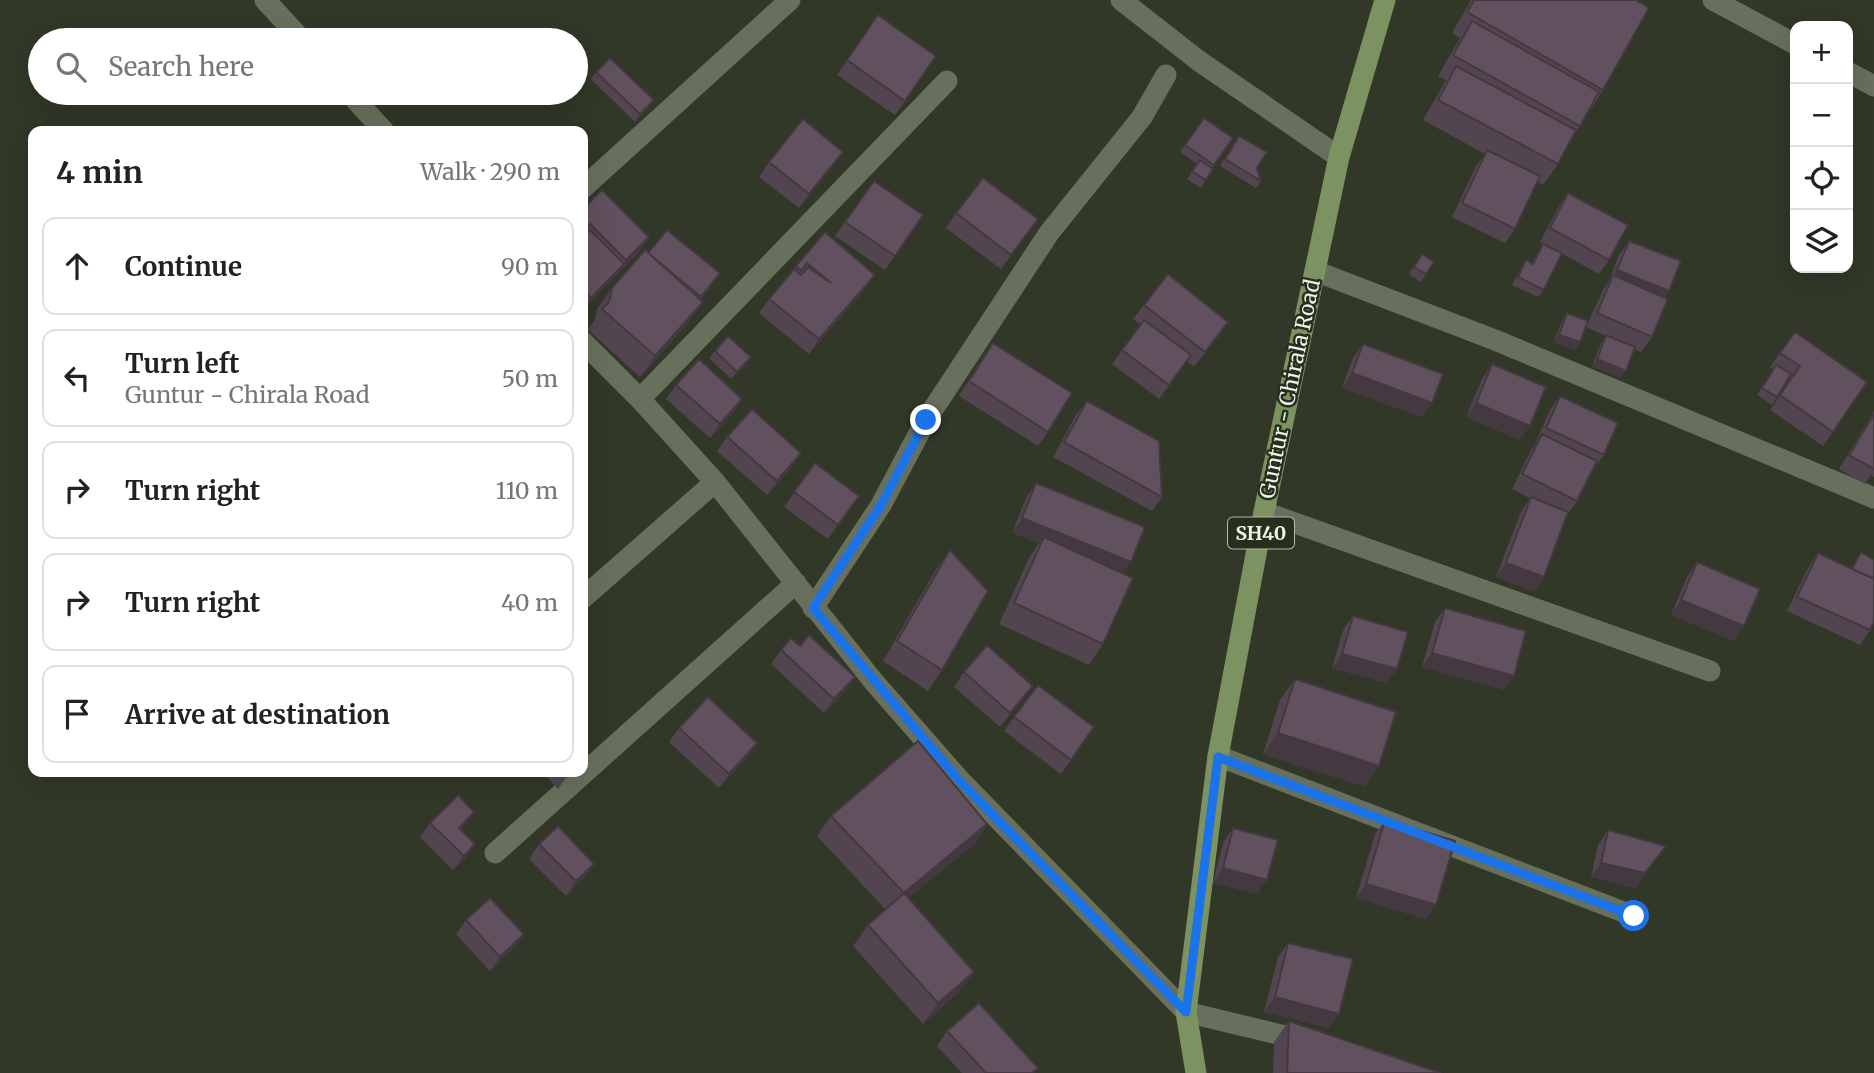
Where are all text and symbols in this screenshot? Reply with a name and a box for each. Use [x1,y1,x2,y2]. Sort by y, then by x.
map controls [1790,21,1853,273]
button: + [1790,21,1853,84]
search box [28,28,588,105]
icon: search [52,48,90,86]
text: Search here [108,50,254,83]
button: − [1790,84,1853,147]
button: locate [1790,147,1853,210]
text: 4 min [56,153,143,191]
text: Walk · 290 m [420,157,560,186]
button: layers [1790,210,1853,273]
icon: ahead [58,247,96,285]
text: Continue [125,250,242,283]
text: 90 m [501,252,558,281]
street label: Guntur - Chirala Road [1253,277,1326,501]
text: Turn left [125,347,239,380]
icon: left [58,359,96,397]
text: 50 m [502,364,558,393]
text: Guntur - Chirala Road [125,380,370,409]
route end [910,404,941,435]
icon: right [58,471,96,509]
text: Turn right [125,474,260,507]
text: 110 m [496,476,558,505]
road number: SH40 [1228,518,1294,548]
icon: right [58,583,96,621]
text: Turn right [125,586,260,619]
text: 40 m [501,588,558,617]
icon: arrive [58,695,96,733]
text: Arrive at destination [125,698,390,731]
route start [1618,900,1649,931]

